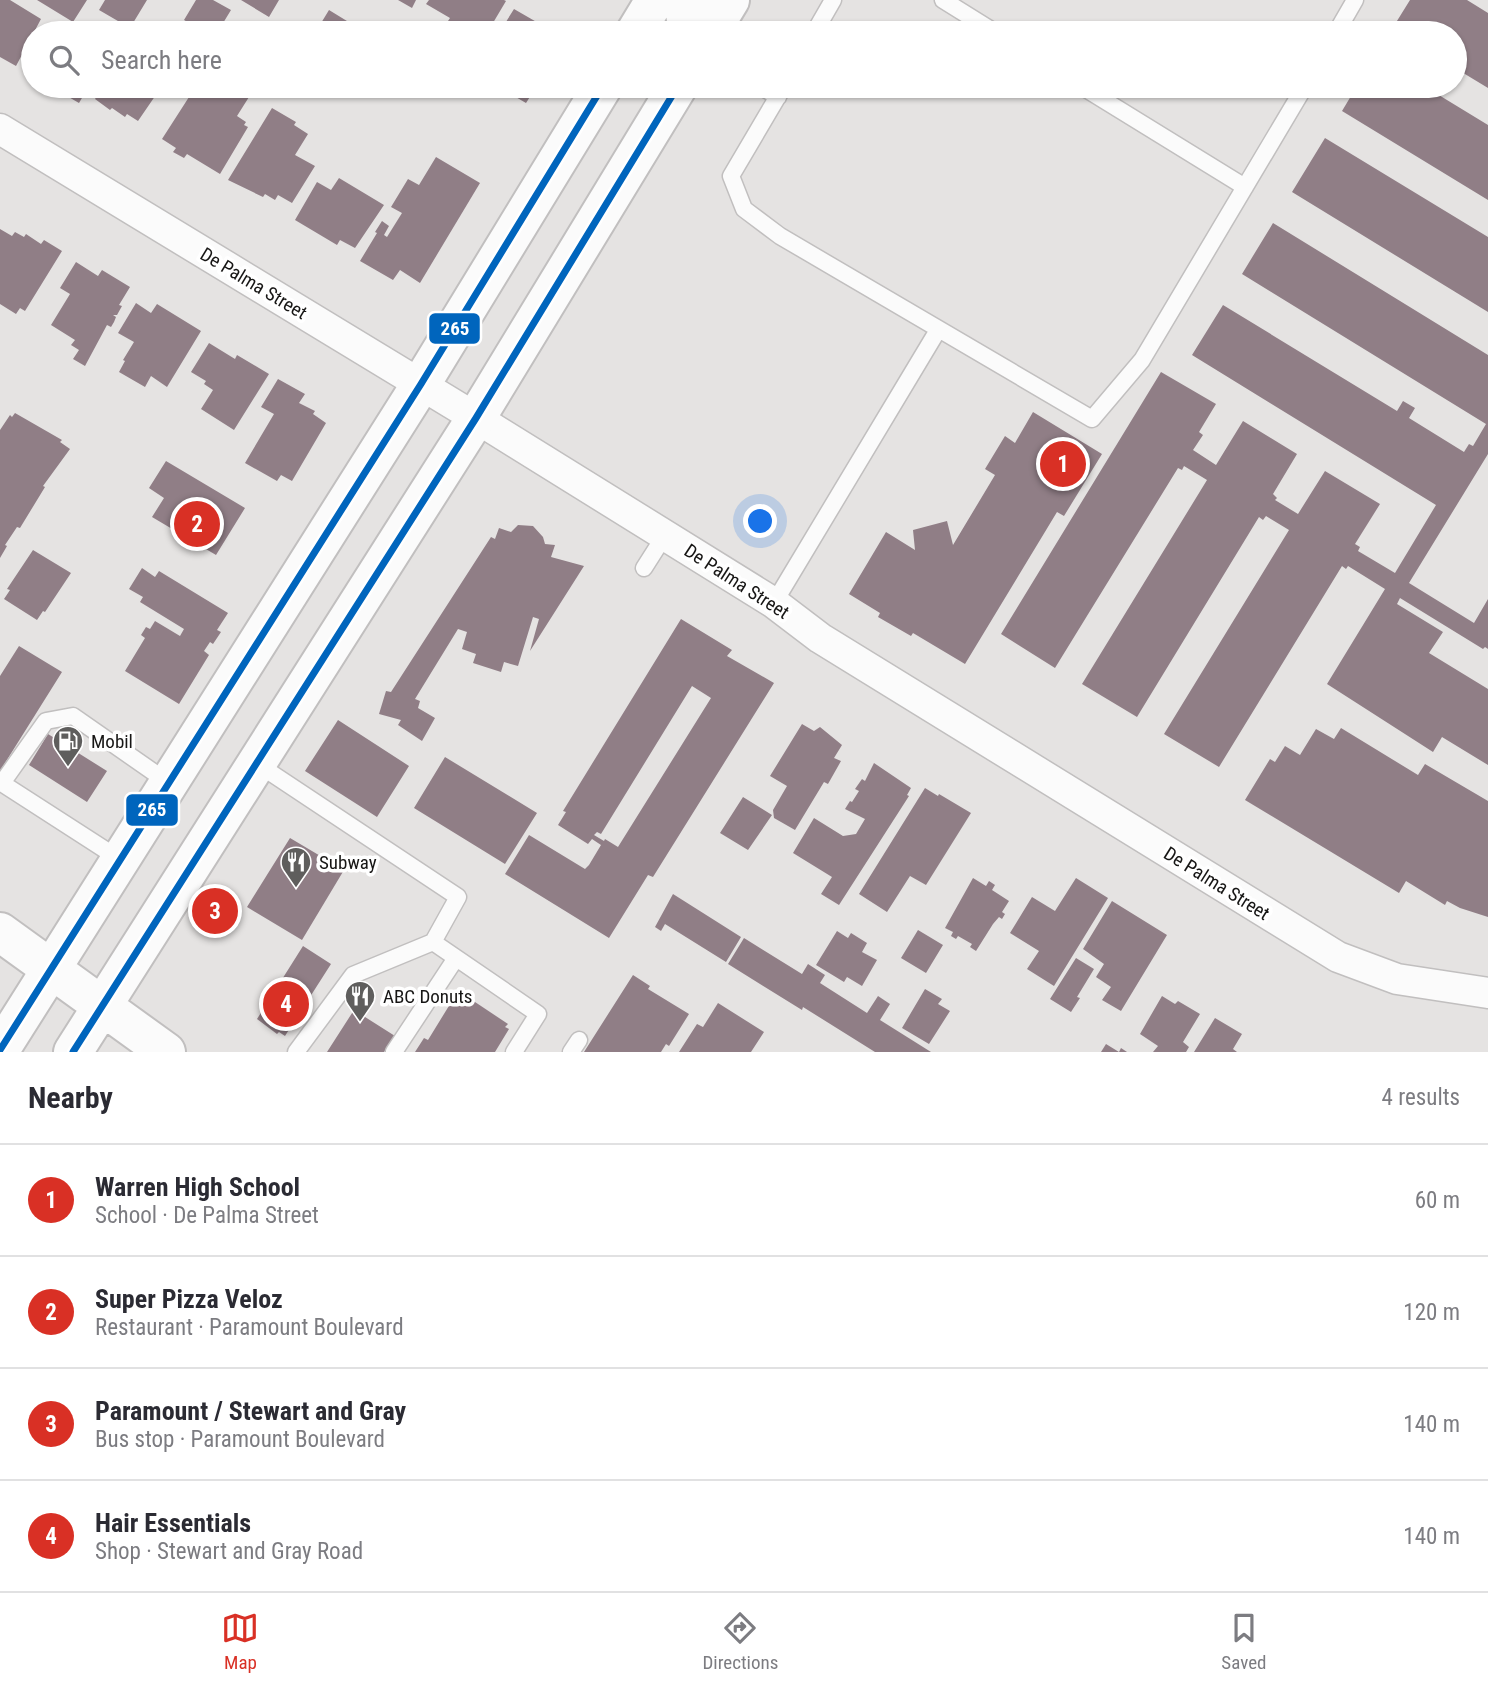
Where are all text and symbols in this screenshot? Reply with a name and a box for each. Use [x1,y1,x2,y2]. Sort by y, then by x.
search box [21,21,1467,98]
icon: search [45,41,83,79]
text: Search here [101,45,222,75]
street label: De Palma Street [196,243,311,324]
line badge: 265 [428,312,481,345]
text: 265 [441,317,469,340]
pin: 1 [1040,438,1086,490]
pin: 2 [174,498,220,550]
your location [743,504,777,538]
street label: De Palma Street [680,539,793,624]
fuel station icon: Mobil [51,724,85,768]
place label: Mobil [91,730,133,753]
line badge: 265 [125,793,179,827]
text: 265 [138,798,166,821]
street label: De Palma Street [1160,842,1274,925]
restaurant icon: Subway [279,845,313,889]
place label: Subway [319,851,377,874]
pin: 3 [192,885,238,937]
pin: 4 [263,978,309,1030]
restaurant icon: ABC Donuts [343,979,377,1023]
place label: ABC Donuts [383,985,473,1008]
text: Nearby [28,1080,113,1115]
text: 4 results [1382,1084,1460,1111]
text: Warren High School [95,1172,300,1202]
text: 1 [45,1187,57,1214]
text: 60 m [1415,1187,1460,1214]
text: School · De Palma Street [95,1202,319,1229]
text: Super Pizza Veloz [95,1284,283,1314]
text: 2 [45,1299,57,1326]
text: 120 m [1403,1299,1460,1326]
text: Restaurant · Paramount Boulevard [95,1314,404,1341]
text: Paramount / Stewart and Gray [95,1396,406,1426]
text: 3 [45,1411,57,1438]
text: 140 m [1403,1411,1460,1438]
text: Bus stop · Paramount Boulevard [95,1426,385,1453]
text: Hair Essentials [95,1508,251,1538]
text: 4 [45,1523,57,1550]
text: 140 m [1403,1523,1460,1550]
text: Shop · Stewart and Gray Road [95,1538,363,1565]
tab: Map [221,1609,259,1674]
tab: Directions [702,1609,778,1674]
tab: Saved [1221,1609,1267,1674]

